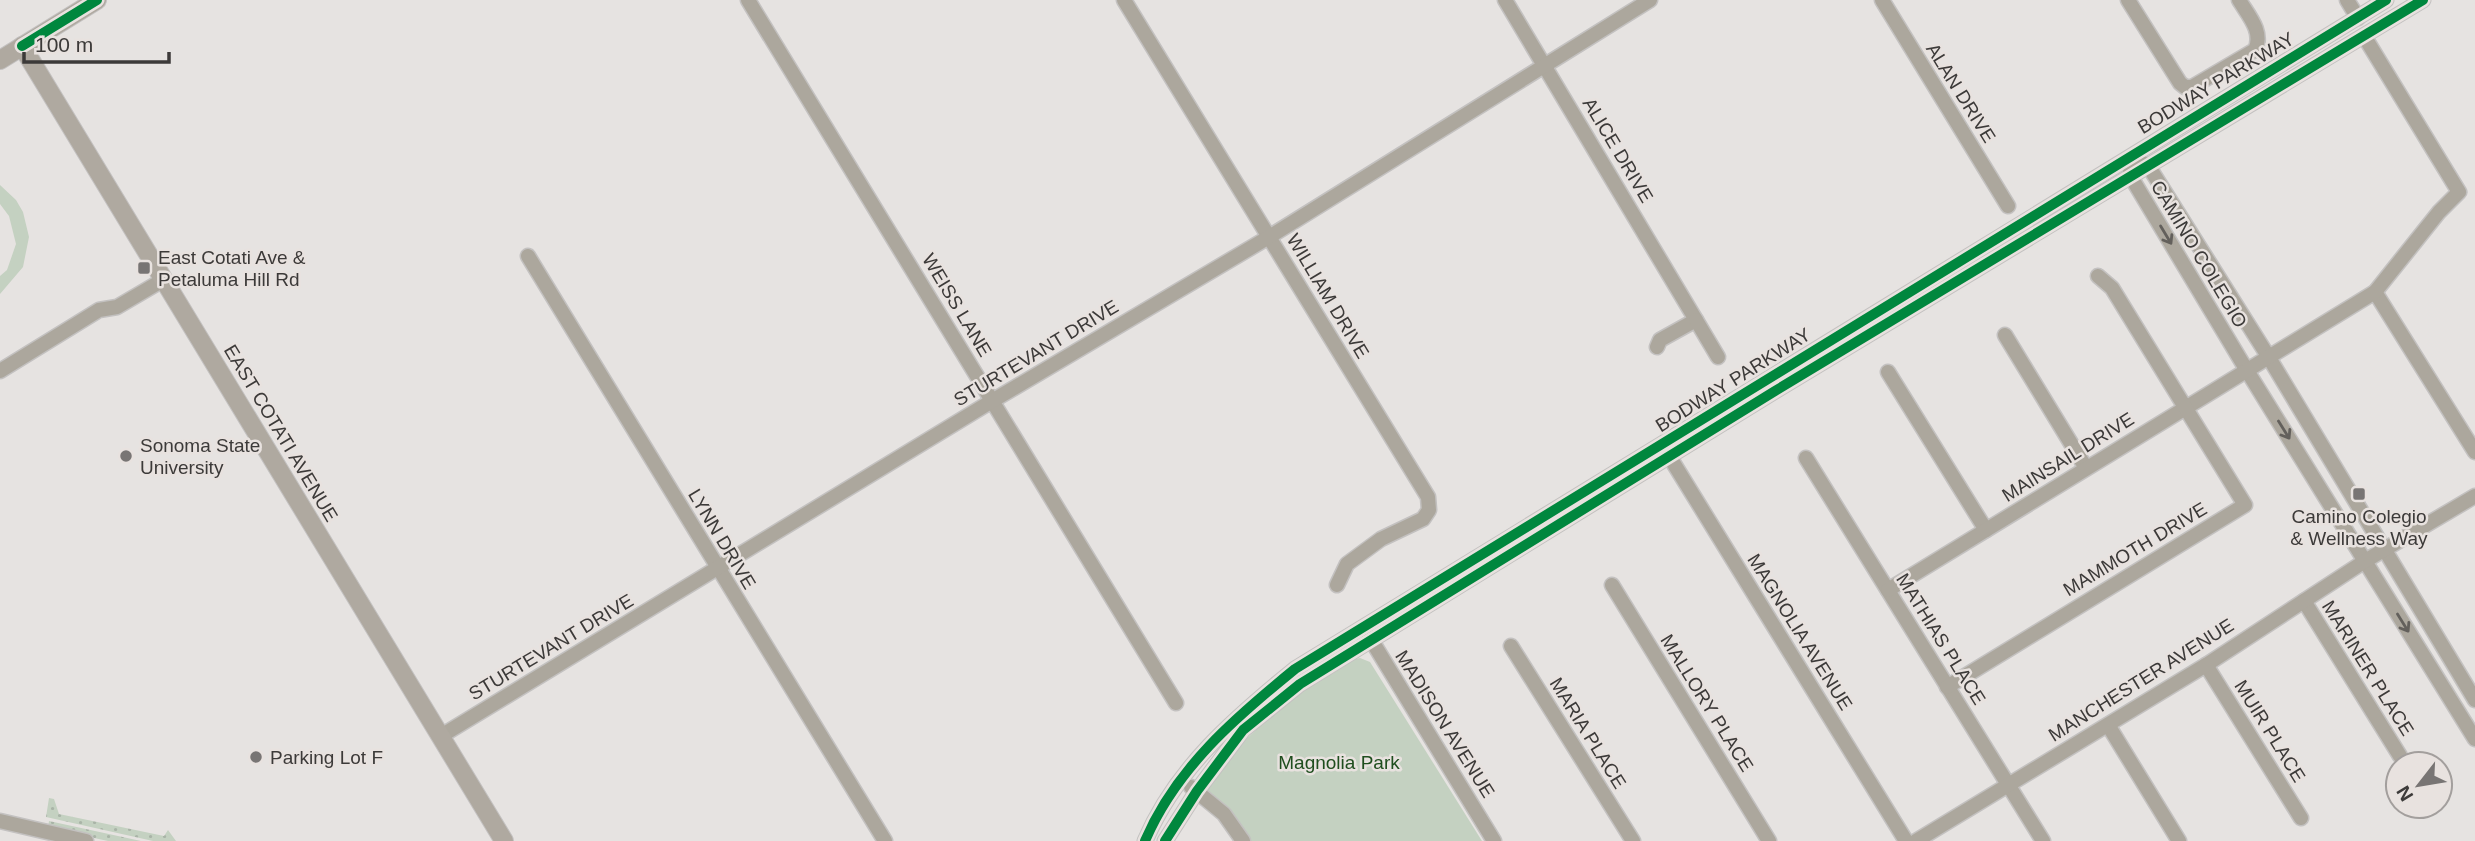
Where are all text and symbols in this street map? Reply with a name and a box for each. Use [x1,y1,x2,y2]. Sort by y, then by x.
scale bar [24,21,170,65]
street label: BODWAY PARKWAY [2134,28,2298,138]
text: 100 m [35,33,93,56]
street label: ALAN DRIVE [1922,40,2000,146]
street label: ALICE DRIVE [1579,94,1657,206]
street label: CAMINO COLEGIO [2147,177,2251,331]
one-way arrow [2159,225,2173,245]
street label: WILLIAM DRIVE [1283,230,1373,362]
place label: East Cotati Ave & Petaluma Hill Rd [158,247,306,290]
street label: WEISS LANE [918,250,996,360]
marker: East Cotati Ave & Petaluma Hill Rd [136,260,152,276]
street label: STURTEVANT DRIVE [950,296,1122,410]
street label: BODWAY PARKWAY [1652,324,1815,436]
street label: EAST COTATI AVENUE [220,341,342,525]
street label: MAINSAIL DRIVE [1998,408,2138,506]
one-way arrow [2277,419,2291,439]
place label: Sonoma State University [140,435,260,478]
marker: Sonoma State University [118,448,134,464]
street label: LYNN DRIVE [684,485,760,593]
marker: Camino Colegio & Wellness Way [2351,486,2367,502]
street label: MAMMOTH DRIVE [2059,498,2211,600]
place label: Camino Colegio & Wellness Way [2290,506,2428,549]
street label: MAGNOLIA AVENUE [1743,550,1857,714]
street label: MATHIAS PLACE [1892,570,1990,708]
street label: STURTEVANT DRIVE [465,590,637,704]
street label: MARINER PLACE [2318,597,2418,739]
one-way arrow [2397,613,2411,633]
street label: MANCHESTER AVENUE [2045,614,2237,746]
street label: MALLORY PLACE [1656,631,1758,775]
street label: MADISON AVENUE [1391,647,1499,801]
street label: MARIA PLACE [1546,674,1630,792]
street label: MUIR PLACE [2230,676,2310,786]
place label: Parking Lot F [270,747,383,768]
marker: Parking Lot F [248,749,264,765]
north arrow [2384,750,2454,820]
park label: Magnolia Park [1278,752,1400,773]
text: N [2392,782,2417,805]

